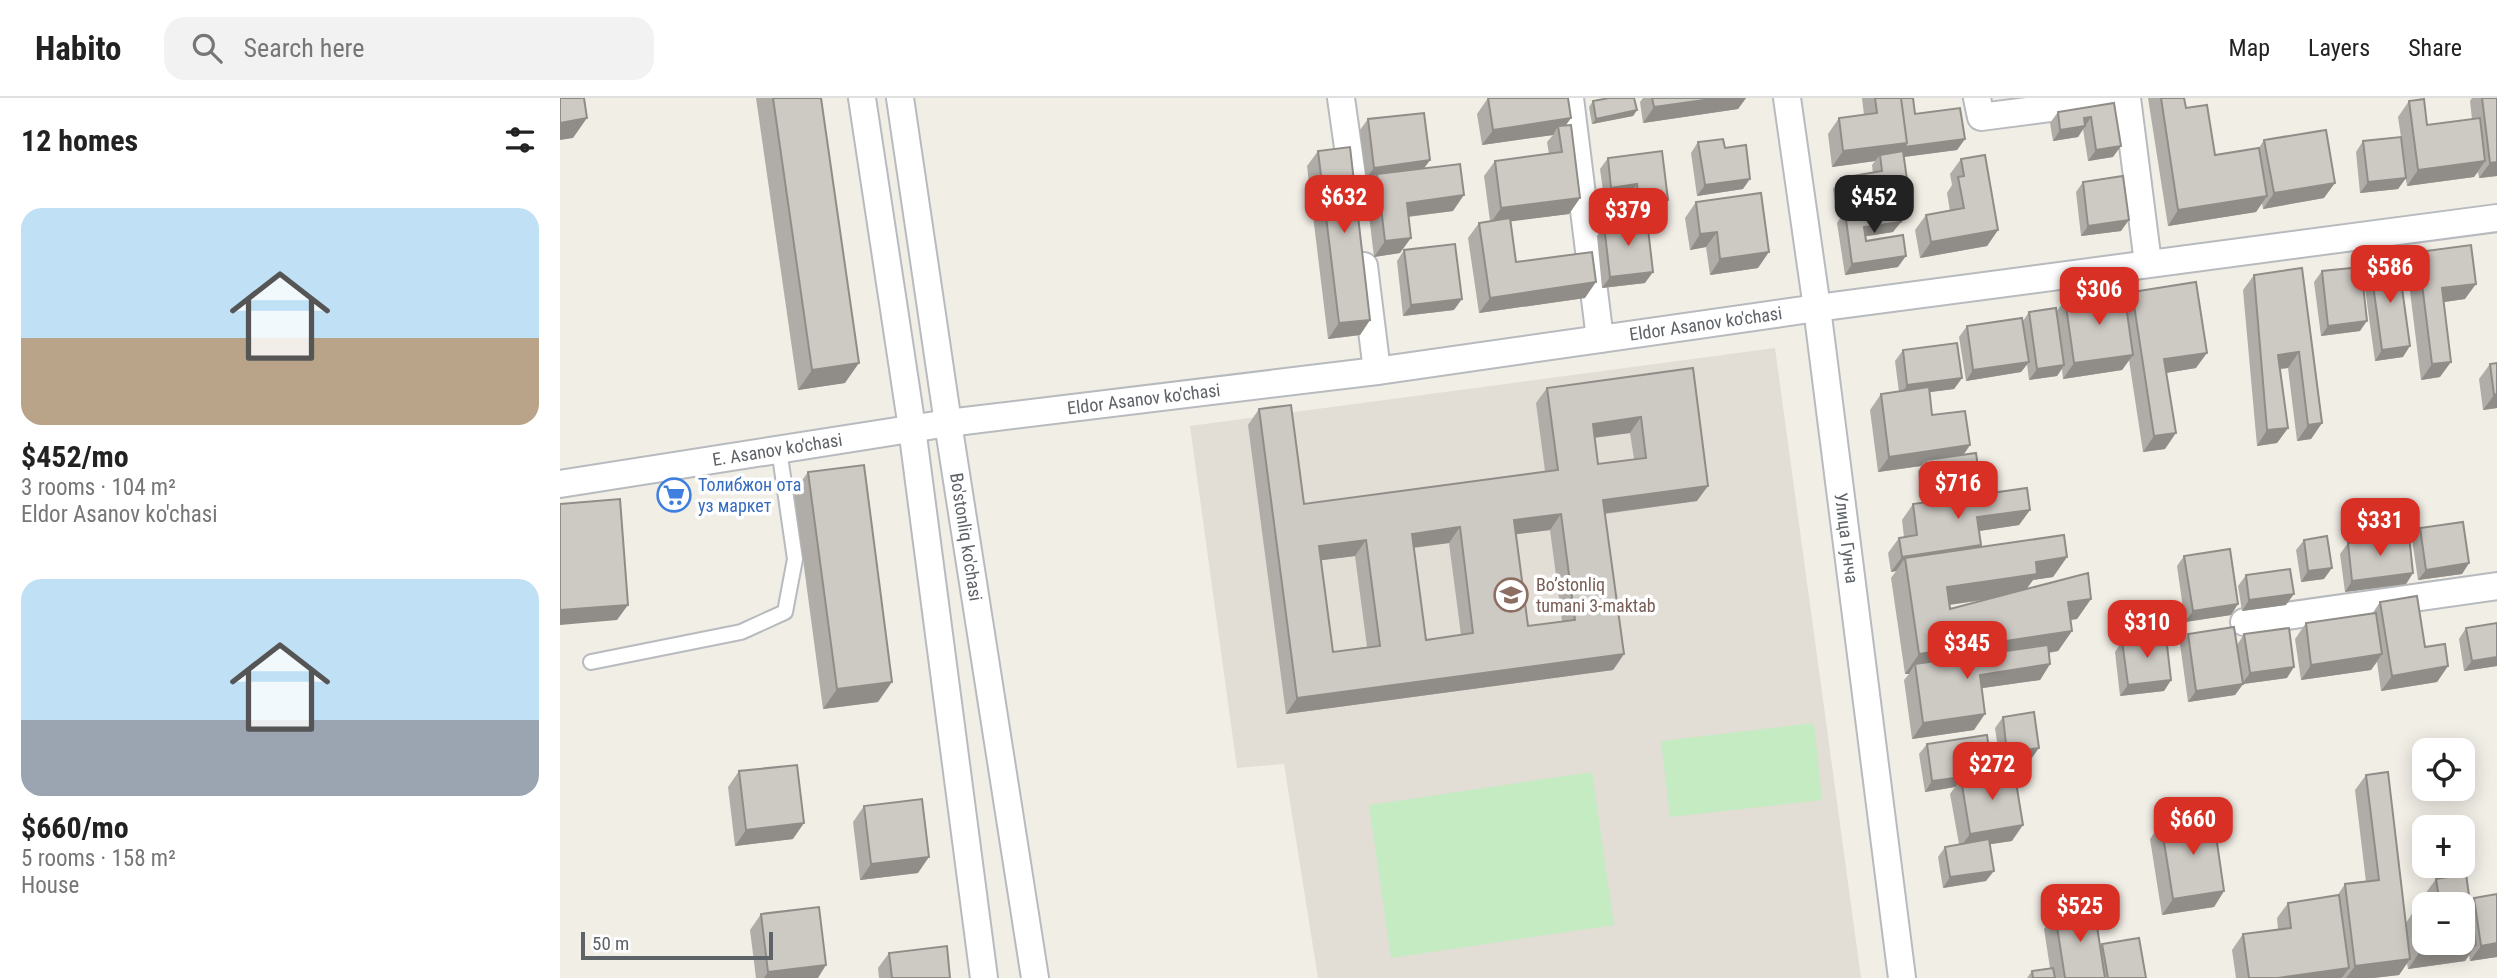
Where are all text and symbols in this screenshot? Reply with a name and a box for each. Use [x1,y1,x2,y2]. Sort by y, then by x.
search box [164,17,654,80]
text: Habito [35,29,122,68]
icon: search [188,29,226,67]
text: Search here [244,33,364,63]
text: Map [2229,34,2270,62]
text: Layers [2308,34,2370,62]
text: Share [2408,34,2462,62]
icon: filters [501,121,539,159]
text: 12 homes [21,123,138,158]
pin: $632 [1303,176,1385,235]
pin: $452 [1833,176,1915,235]
text: $632 [1321,184,1367,211]
text: $452 [1851,184,1897,211]
pin: $379 [1587,188,1669,248]
text: $379 [1605,197,1651,224]
pin: $586 [2349,246,2431,305]
icon: home [217,253,343,379]
text: $586 [2367,254,2413,281]
pin: $306 [2058,268,2140,327]
text: $306 [2076,276,2122,303]
street label: Eldor Asanov ko'chasi [1628,302,1783,345]
street label: Eldor Asanov ko'chasi [1066,379,1221,418]
street label: E. Asanov ko'chasi [711,429,844,470]
text: $452/mo [21,439,129,474]
pin: $716 [1917,462,1999,521]
text: $716 [1935,470,1981,497]
street label: Bo'stonliq ko'chasi [946,471,987,603]
text: 3 rooms · 104 m² [21,474,176,501]
place label: Толибжон ота уз маркет [698,474,801,516]
supermarket icon: Толибжон ота уз маркет [655,476,693,514]
street label: Улица Гунча [1831,491,1863,585]
pin: $331 [2339,498,2421,558]
text: Eldor Asanov ko'chasi [21,501,218,528]
text: $331 [2357,507,2403,534]
place label: Bo’stonliq tumani 3-maktab [1536,574,1656,616]
school or university icon: Bo’stonliq tumani 3-maktab [1492,576,1530,614]
pin: $310 [2106,601,2188,660]
text: $310 [2124,609,2170,636]
pin: $345 [1926,622,2008,681]
icon: home [217,624,343,750]
text: $345 [1944,630,1990,657]
map controls [2412,738,2475,955]
button: locate [2412,738,2475,801]
pin: $272 [1951,742,2033,802]
text: $272 [1969,751,2015,778]
pin: $660 [2152,798,2234,857]
text: $660 [2170,806,2216,833]
text: $660/mo [21,810,129,845]
button: + [2412,815,2475,878]
text: 5 rooms · 158 m² [21,845,176,872]
text: House [21,872,79,899]
pin: $525 [2039,884,2121,944]
button: − [2412,892,2475,955]
text: $525 [2057,893,2103,920]
scale bar [581,929,774,961]
text: 50 m [592,932,629,955]

